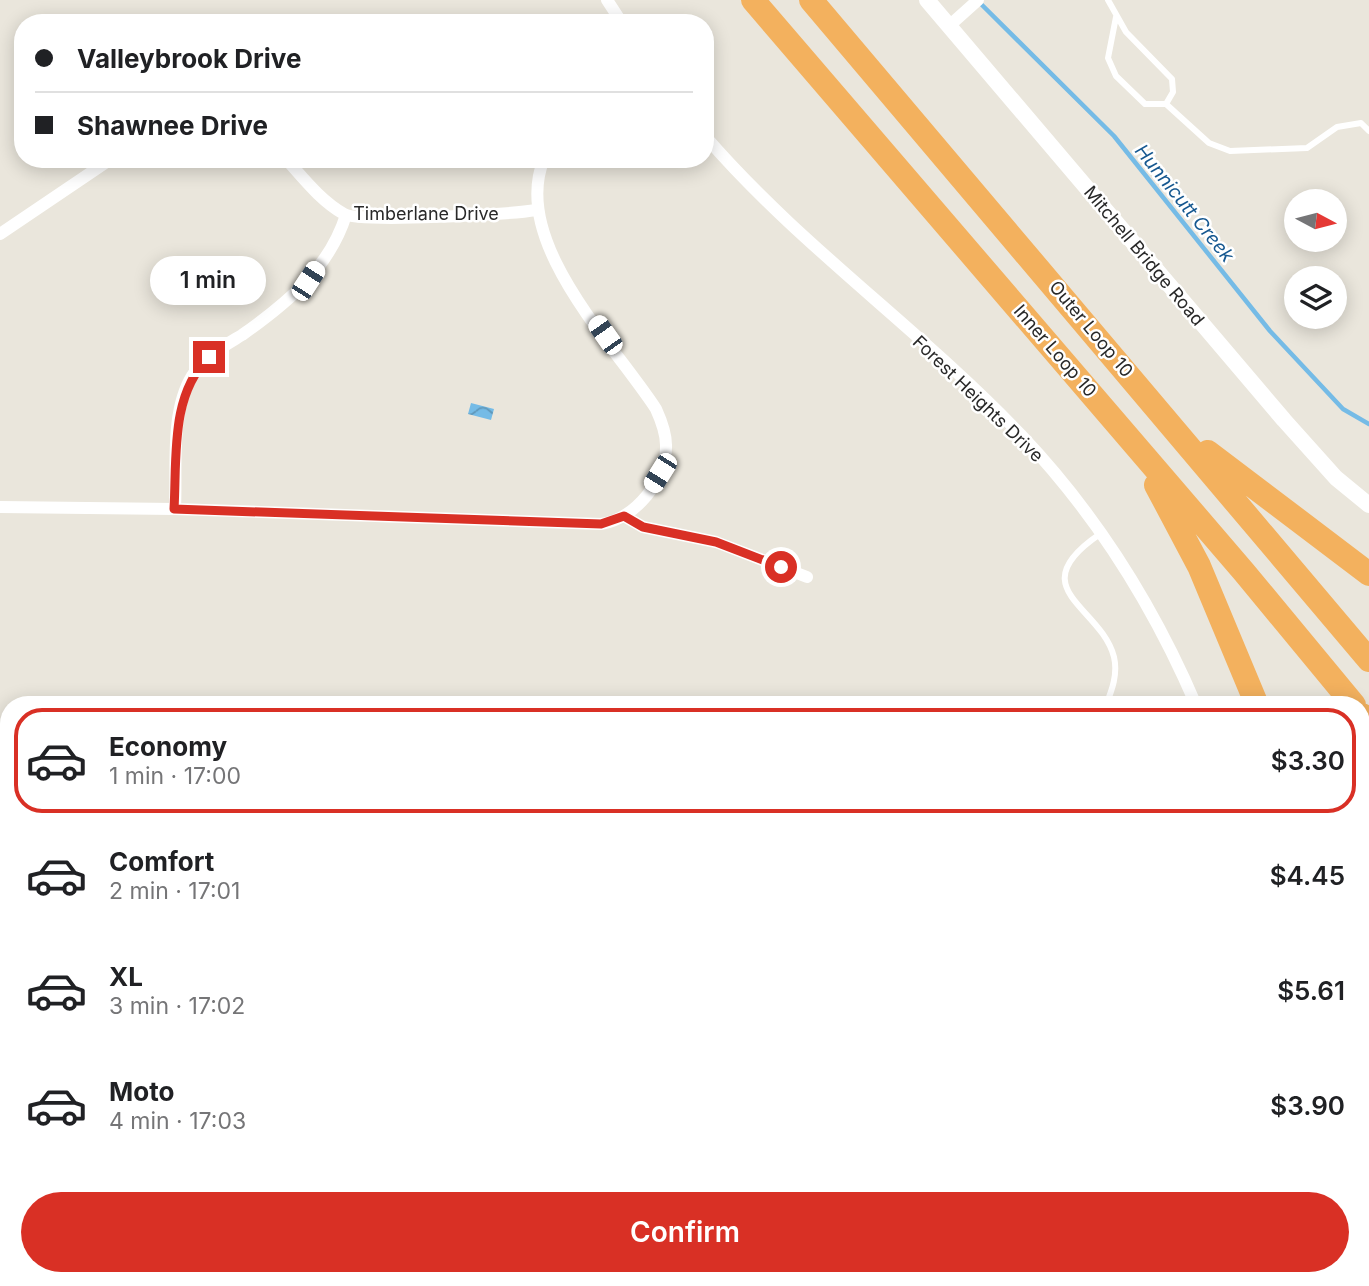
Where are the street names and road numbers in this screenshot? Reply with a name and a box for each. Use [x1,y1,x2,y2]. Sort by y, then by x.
street label: Mitchell Bridge Road [1080,182,1209,330]
street label: Timberlane Drive [353,203,499,224]
street label: Outer Loop 10 [1045,276,1138,381]
street label: Inner Loop 10 [1010,300,1101,401]
street label: Forest Heights Drive [909,331,1048,466]

